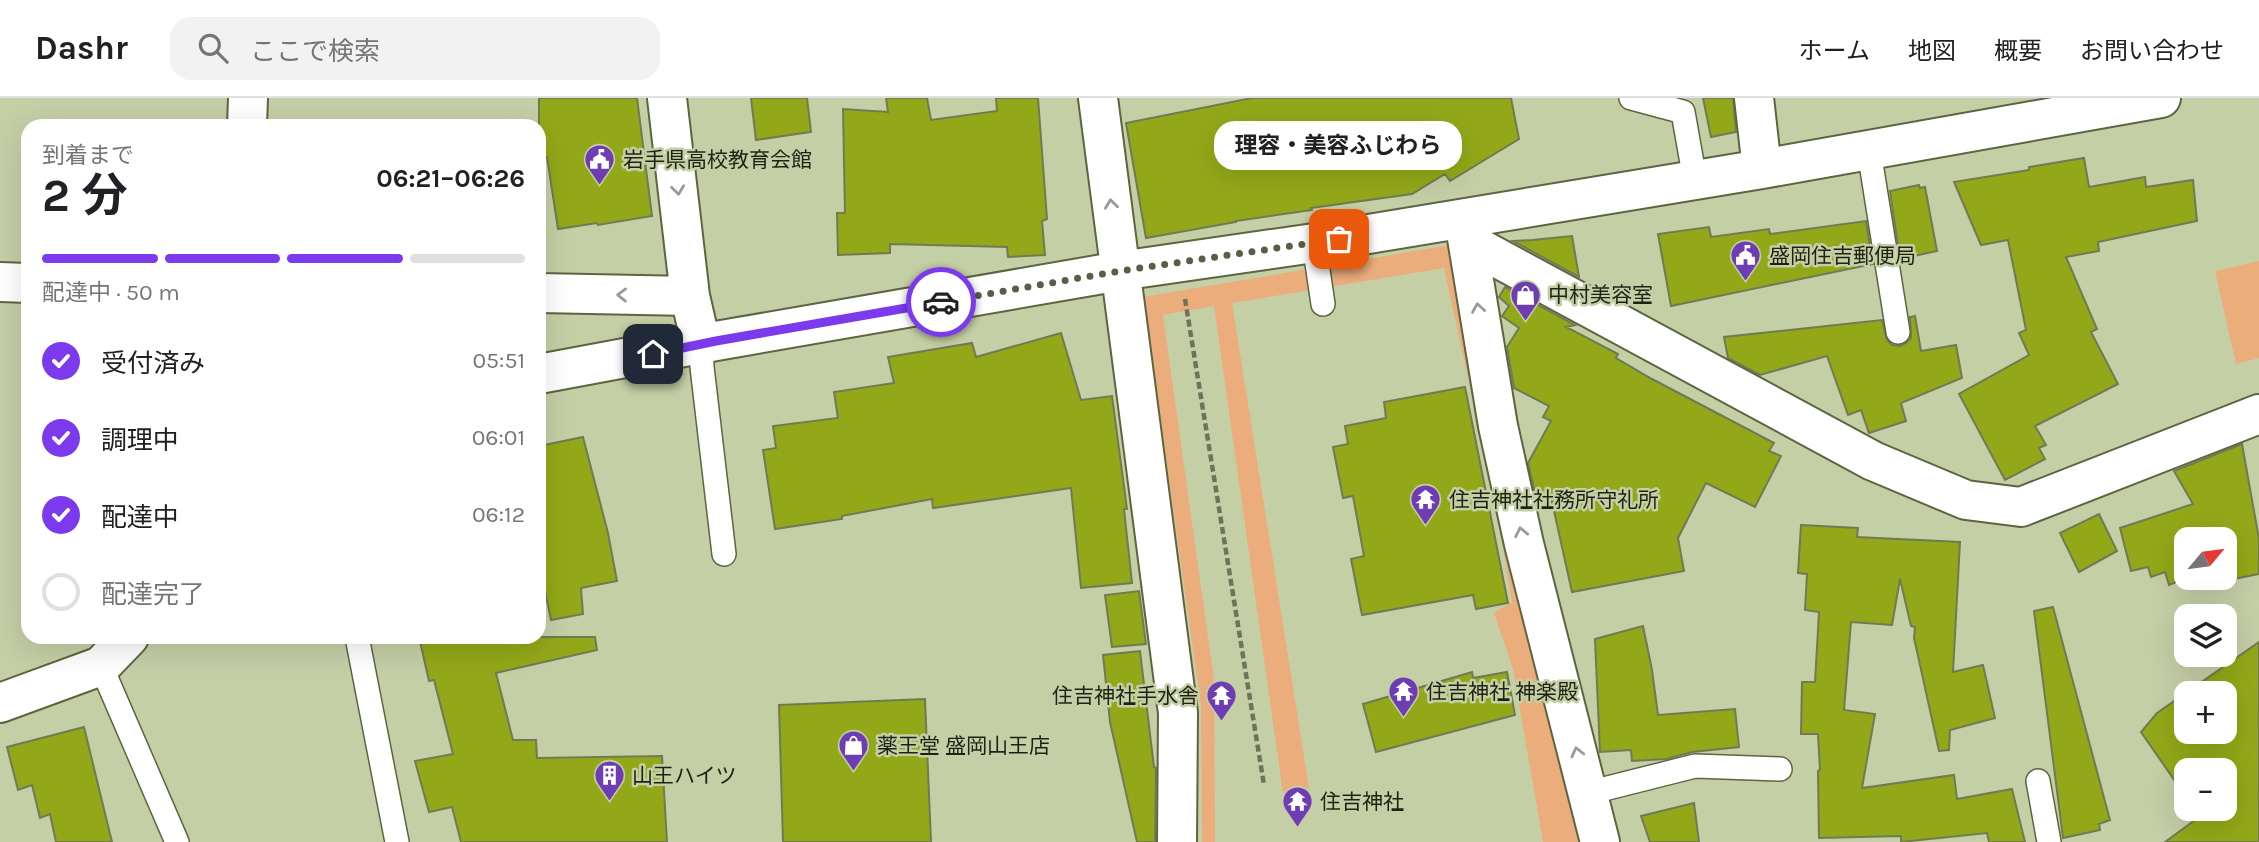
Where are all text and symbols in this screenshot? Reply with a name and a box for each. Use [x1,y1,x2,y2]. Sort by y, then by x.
search box [170,17,660,80]
text: Dashr [35,29,128,67]
icon: search [194,29,232,67]
text: ここで検索 [250,36,380,67]
text: ホーム [1799,37,1870,65]
text: 地図 [1908,37,1956,65]
text: 概要 [1994,37,2042,65]
text: お問い合わせ [2080,37,2224,65]
callout: 理容・美容ふじわら [1215,120,1463,169]
text: 理容・美容ふじわら [1235,132,1442,159]
text: 到着まで [42,142,134,169]
public building icon: 岩手県高校教育会館 [583,143,617,187]
place label: 岩手県高校教育会館 [623,148,812,172]
text: 06:21–06:26 [376,163,525,194]
text: 2 分 [42,169,127,223]
one-way arrow [670,184,685,196]
one-way arrow [1104,198,1119,210]
pin [1309,209,1369,269]
icon: bag [1320,220,1358,258]
public building icon: 盛岡住吉郵便局 [1729,239,1763,283]
place label: 盛岡住吉郵便局 [1769,244,1916,268]
courier [906,267,976,337]
shop icon: 中村美容室 [1508,278,1542,322]
text: 配達中 · 50 m [42,279,180,306]
icon: car [922,283,960,321]
place label: 中村美容室 [1548,283,1653,307]
one-way arrow [616,287,627,302]
one-way arrow [1471,302,1486,314]
pin [623,324,683,384]
icon: home [634,335,672,373]
icon: check [42,342,80,380]
text: 05:51 [472,347,525,374]
text: 受付済み [101,348,205,379]
icon: check [42,419,80,457]
text: 06:01 [472,424,525,451]
text: 調理中 [101,425,179,456]
temple icon: 住吉神社社務所守礼所 [1409,483,1443,527]
place label: 住吉神社社務所守礼所 [1449,488,1659,512]
icon: check [42,496,80,534]
text: 06:12 [472,501,525,528]
text: 配達中 [101,502,179,533]
one-way arrow [1515,526,1529,538]
north arrow [2174,527,2236,590]
map controls [2174,527,2237,821]
text: 配達完了 [101,579,205,610]
button: layers [2174,604,2237,667]
temple icon: 住吉神社 神楽殿 [1386,675,1420,719]
temple icon: 住吉神社手水舎 [1205,679,1239,723]
place label: 住吉神社 神楽殿 [1426,680,1578,704]
button: + [2174,681,2237,744]
place label: 住吉神社手水舎 [1052,684,1199,708]
shop icon: 薬王堂 盛岡山王店 [837,729,871,773]
place label: 薬王堂 盛岡山王店 [877,734,1050,758]
one-way arrow [1571,746,1585,758]
button: − [2174,758,2237,821]
building icon: 山王ハイツ [592,759,626,803]
place label: 山王ハイツ [632,764,737,788]
temple icon: 住吉神社 [1280,785,1314,829]
place label: 住吉神社 [1320,790,1404,814]

